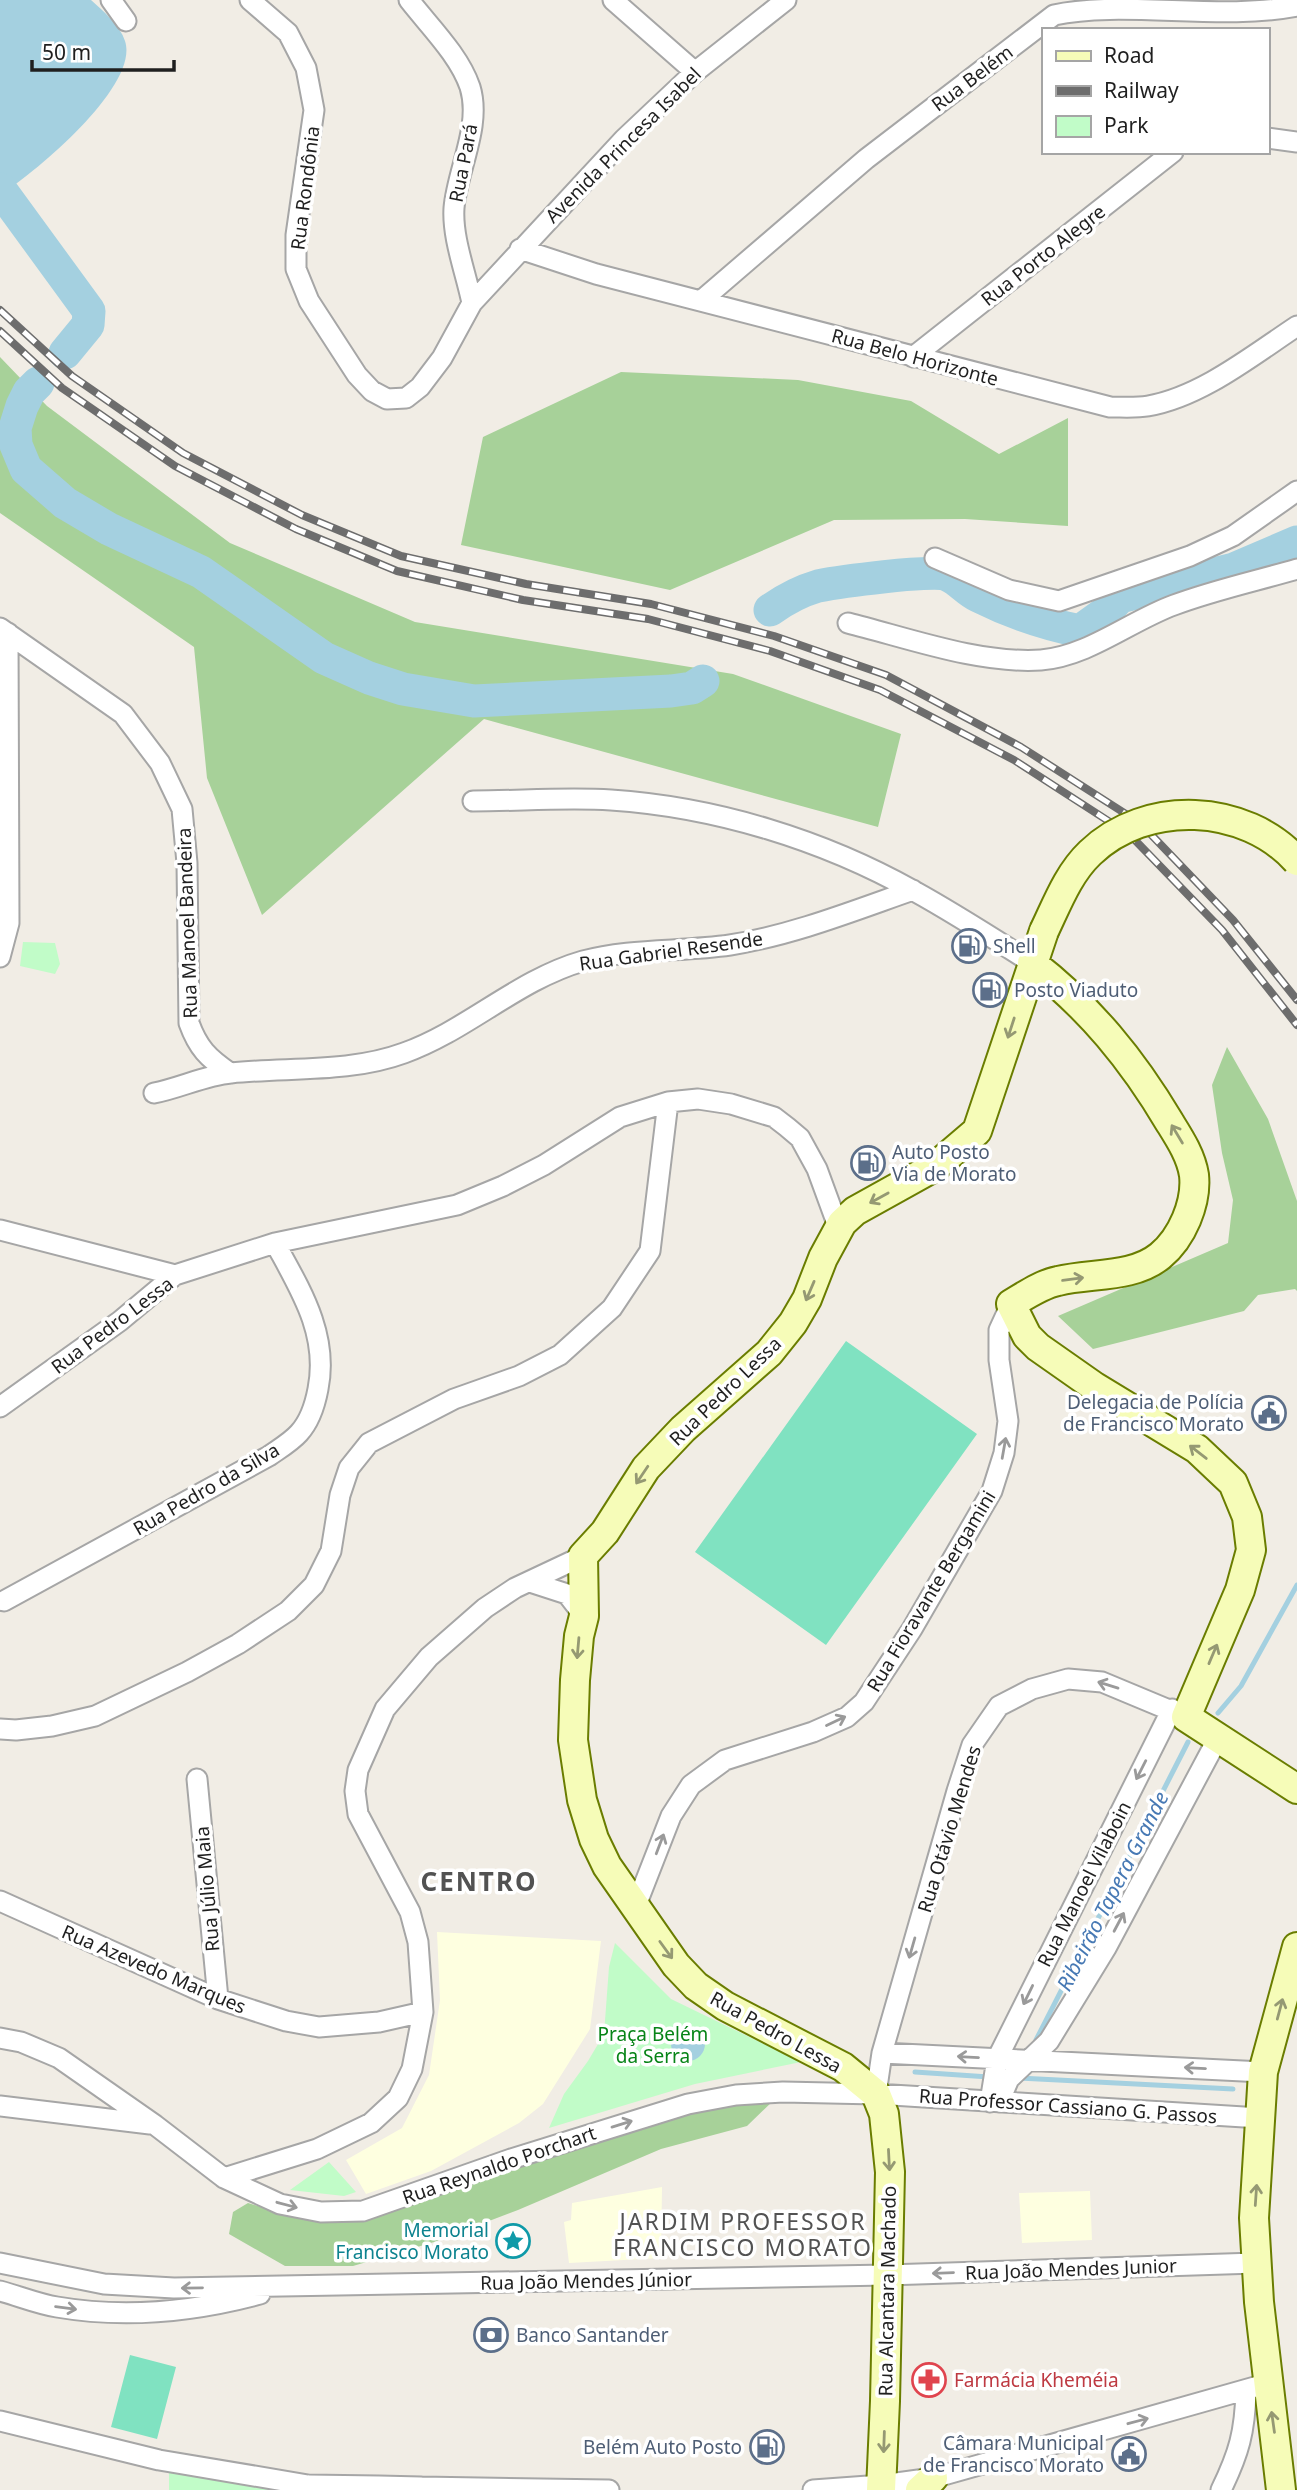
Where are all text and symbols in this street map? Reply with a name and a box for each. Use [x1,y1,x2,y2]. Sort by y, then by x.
scale bar [32,28,173,72]
legend [1042,28,1269,154]
text: 50 m [42,38,91,66]
street label: Rua Belém [926,39,1018,117]
text: Road [1104,41,1154,69]
street label: Avenida Princesa Isabel [539,61,707,229]
text: Railway [1104,76,1179,104]
text: Park [1104,111,1149,139]
street label: Rua Pará [443,122,483,204]
street label: Rua Rondônia [284,125,326,251]
street label: Rua Porto Alegre [976,198,1110,312]
street label: Rua Belo Horizonte [829,322,1001,392]
street label: Rua Manoel Bandeira [171,827,203,1019]
street label: Rua Gabriel Resende [578,925,764,977]
fuel station icon: Shell [950,927,988,965]
place label: Shell [993,933,1036,959]
fuel station icon: Posto Viaduto [971,971,1009,1009]
place label: Posto Viaduto [1014,977,1138,1003]
one-way arrow [1004,1016,1017,1038]
one-way arrow [1169,1124,1183,1144]
place label: Auto Posto Via de Morato [892,1139,1016,1187]
fuel station icon: Auto Posto Via de Morato [849,1144,887,1182]
one-way arrow [870,1191,890,1205]
street label: Rua Pedro Lessa [46,1271,178,1379]
one-way arrow [1061,1272,1084,1285]
one-way arrow [803,1279,816,1301]
street label: Rua Pedro Lessa [663,1331,787,1451]
place label: Delegacia de Polícia de Francisco Morato [1063,1389,1244,1437]
public building icon: Delegacia de Polícia de Francisco Morato [1250,1394,1288,1432]
street label: Rua Pedro da Silva [128,1437,284,1541]
one-way arrow [998,1437,1011,1460]
one-way arrow [1190,1444,1208,1460]
one-way arrow [635,1465,649,1484]
street label: Rua Fioravante Bergamini [860,1486,1002,1696]
one-way arrow [571,1637,584,1659]
one-way arrow [1207,1644,1220,1665]
one-way arrow [1097,1678,1119,1690]
one-way arrow [825,1714,846,1727]
street label: Rua Otávio Mendes [911,1742,987,1916]
one-way arrow [1133,1759,1147,1780]
water label: Ribeirão Tapera Grande [1050,1787,1174,1995]
street label: Rua Manoel Vilaboin [1031,1797,1137,1971]
street label: Rua Júlio Maia [189,1825,225,1953]
one-way arrow [654,1834,667,1856]
district label: CENTRO [420,1863,538,1899]
one-way arrow [1113,1912,1127,1933]
street label: Rua Azevedo Marques [58,1918,250,2020]
one-way arrow [905,1937,918,1959]
one-way arrow [658,1940,673,1959]
one-way arrow [1021,1984,1035,2005]
street label: Rua Pedro Lessa [706,1985,846,2079]
one-way arrow [1274,1998,1287,2020]
park label: Praça Belém da Serra [598,2021,708,2069]
one-way arrow [956,2051,979,2064]
one-way arrow [1184,2062,1207,2075]
street label: Rua Professor Cassiano G. Passos [918,2083,1218,2129]
one-way arrow [611,2117,633,2130]
street label: Rua Reynaldo Porchart [399,2120,599,2210]
one-way arrow [882,2149,895,2172]
one-way arrow [1249,2184,1262,2207]
street label: Rua Alcantara Machado [872,2185,902,2397]
one-way arrow [275,2199,298,2212]
district label: JARDIM PROFESSOR FRANCISCO MORATO [613,2205,873,2263]
place label: Memorial Francisco Morato [335,2217,489,2265]
place icon: Memorial Francisco Morato [494,2222,532,2260]
street label: Rua João Mendes Junior [965,2252,1178,2286]
street label: Rua João Mendes Júnior [480,2266,692,2296]
one-way arrow [931,2267,954,2280]
one-way arrow [181,2281,204,2295]
one-way arrow [54,2301,77,2314]
bank icon: Banco Santander [472,2316,510,2354]
place label: Banco Santander [516,2322,669,2348]
pharmacy icon: Farmácia Kheméia [910,2361,948,2399]
place label: Farmácia Kheméia [954,2367,1119,2393]
one-way arrow [1266,2411,1279,2434]
one-way arrow [1127,2414,1149,2427]
fuel station icon: Belém Auto Posto [748,2428,786,2466]
one-way arrow [877,2430,891,2453]
place label: Câmara Municipal de Francisco Morato [923,2430,1104,2478]
place label: Belém Auto Posto [583,2434,742,2460]
public building icon: Câmara Municipal de Francisco Morato [1110,2435,1148,2473]

